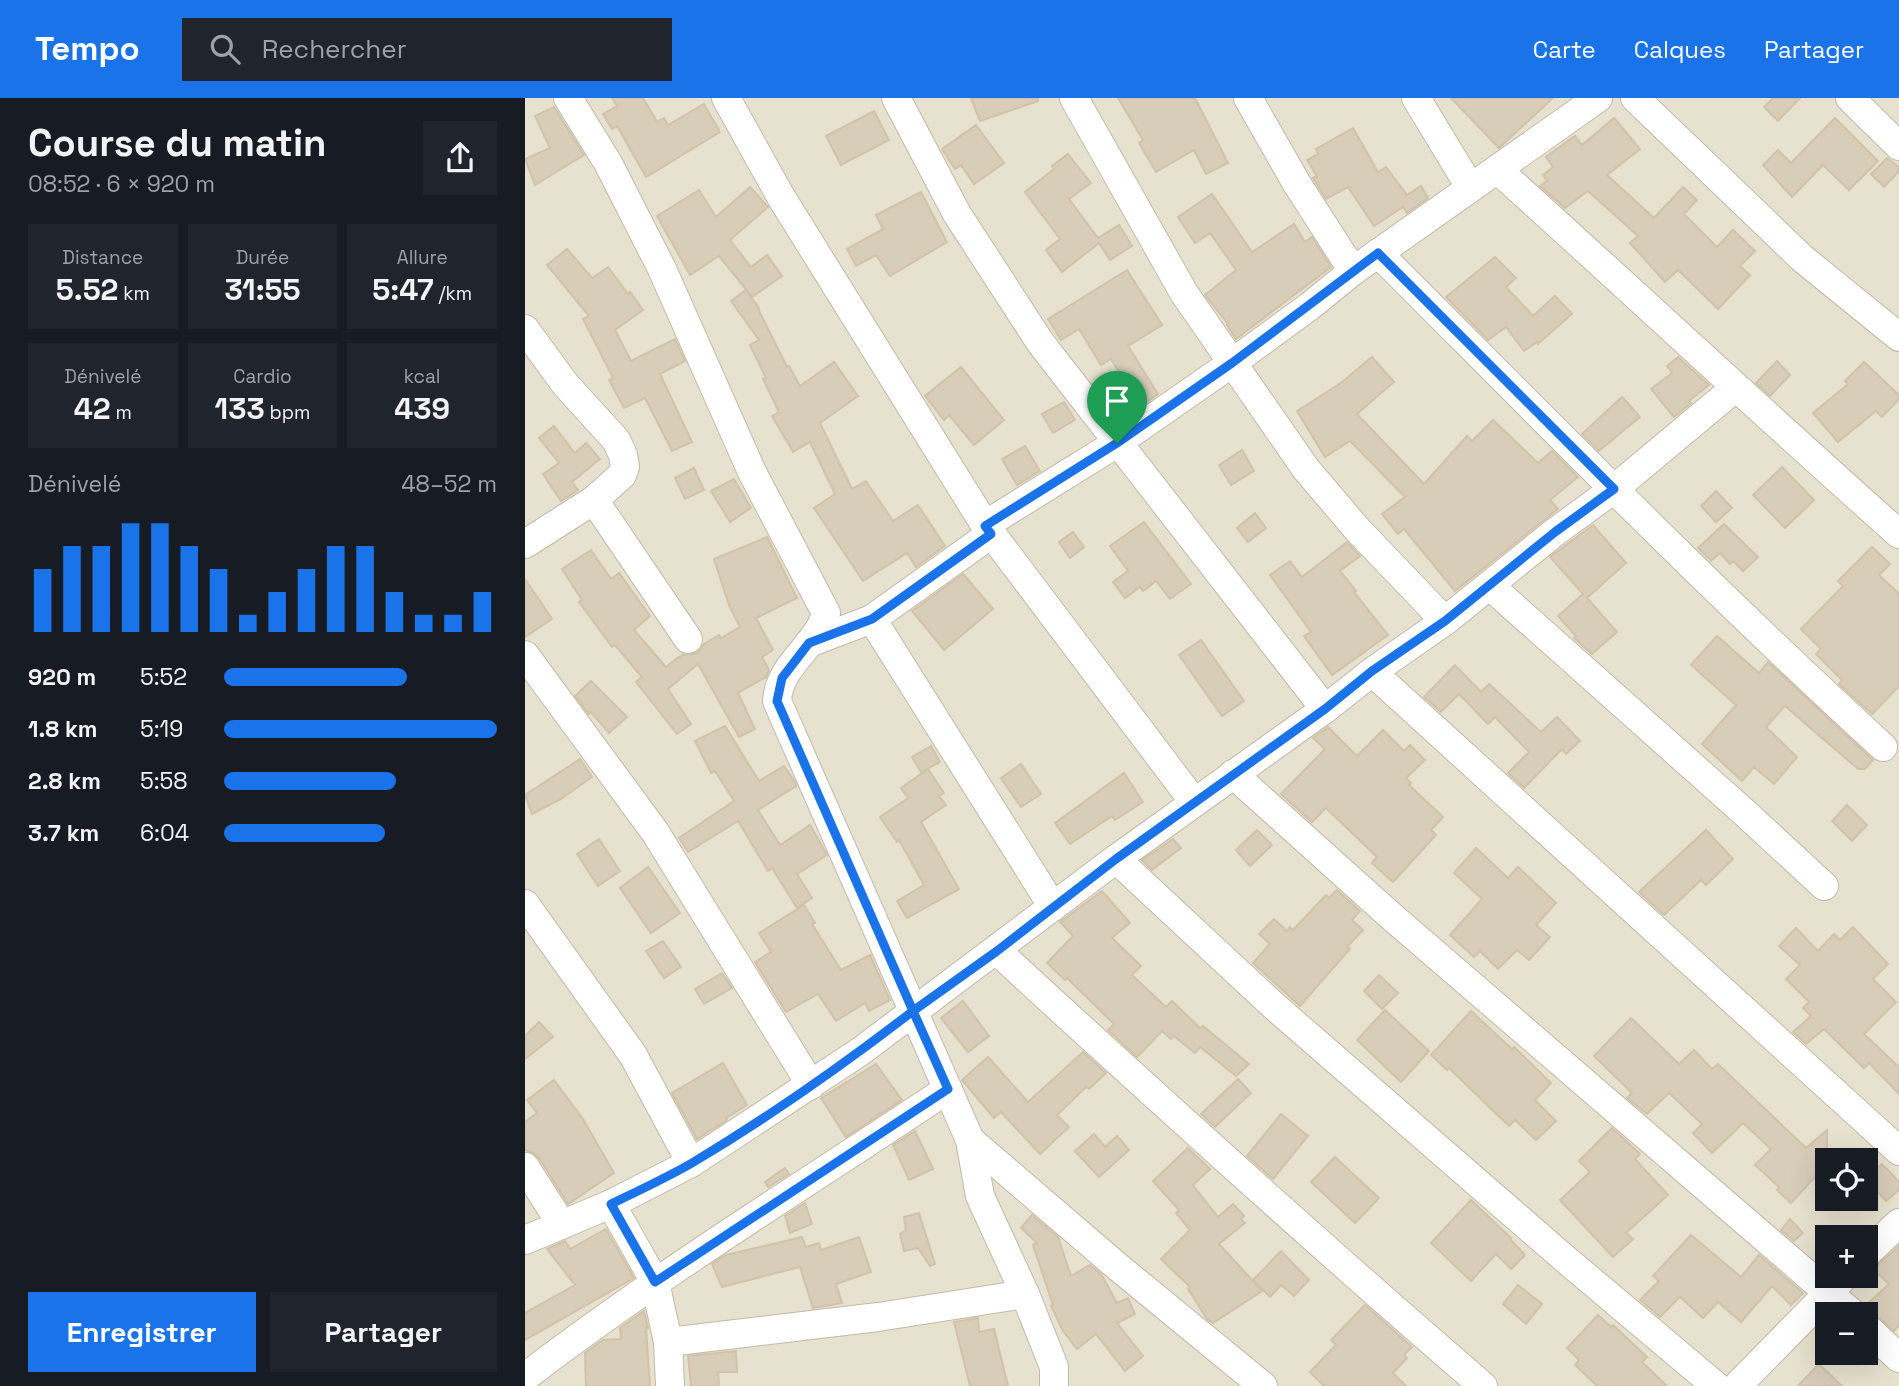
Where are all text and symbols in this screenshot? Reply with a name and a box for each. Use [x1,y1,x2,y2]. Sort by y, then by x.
search box [182,18,672,81]
text: Tempo [35,28,140,70]
icon: search [206,30,244,68]
text: Rechercher [262,32,406,66]
text: Carte [1533,34,1596,65]
text: Calques [1634,34,1726,65]
text: Partager [1764,34,1864,65]
text: Course du matin [28,119,326,167]
button: share [423,121,497,195]
text: 08:52 · 6 × 920 m [28,169,215,199]
text: Distance [62,245,143,270]
text: Durée [236,245,289,270]
text: Allure [397,245,448,270]
text: 5.52 [56,270,118,309]
text: 31:55 [224,270,301,309]
text: 5:47 [372,270,434,309]
text: km [118,281,150,306]
text: /km [434,281,472,306]
text: Dénivelé [64,364,141,389]
text: Cardio [233,364,292,389]
text: kcal [404,364,441,389]
pin [1087,371,1147,443]
icon: arrive [1098,382,1136,420]
text: 42 [74,389,111,428]
text: 133 [215,389,265,428]
text: 439 [394,389,450,428]
text: m [111,400,132,425]
text: bpm [265,400,310,425]
text: Dénivelé [28,469,121,499]
text: 48–52 m [401,469,497,499]
text: 920 m [28,662,96,692]
text: 5:52 [140,662,187,692]
text: 1.8 km [28,714,98,744]
text: 5:19 [140,714,183,744]
text: 2.8 km [28,766,101,796]
text: 5:58 [140,766,188,796]
text: 3.7 km [28,818,99,848]
text: 6:04 [140,818,189,848]
map controls [1815,1148,1878,1365]
button: locate [1815,1148,1878,1211]
button: + [1815,1225,1878,1288]
button: Enregistrer [28,1292,256,1372]
button: Partager [270,1292,497,1372]
button: − [1815,1302,1878,1365]

